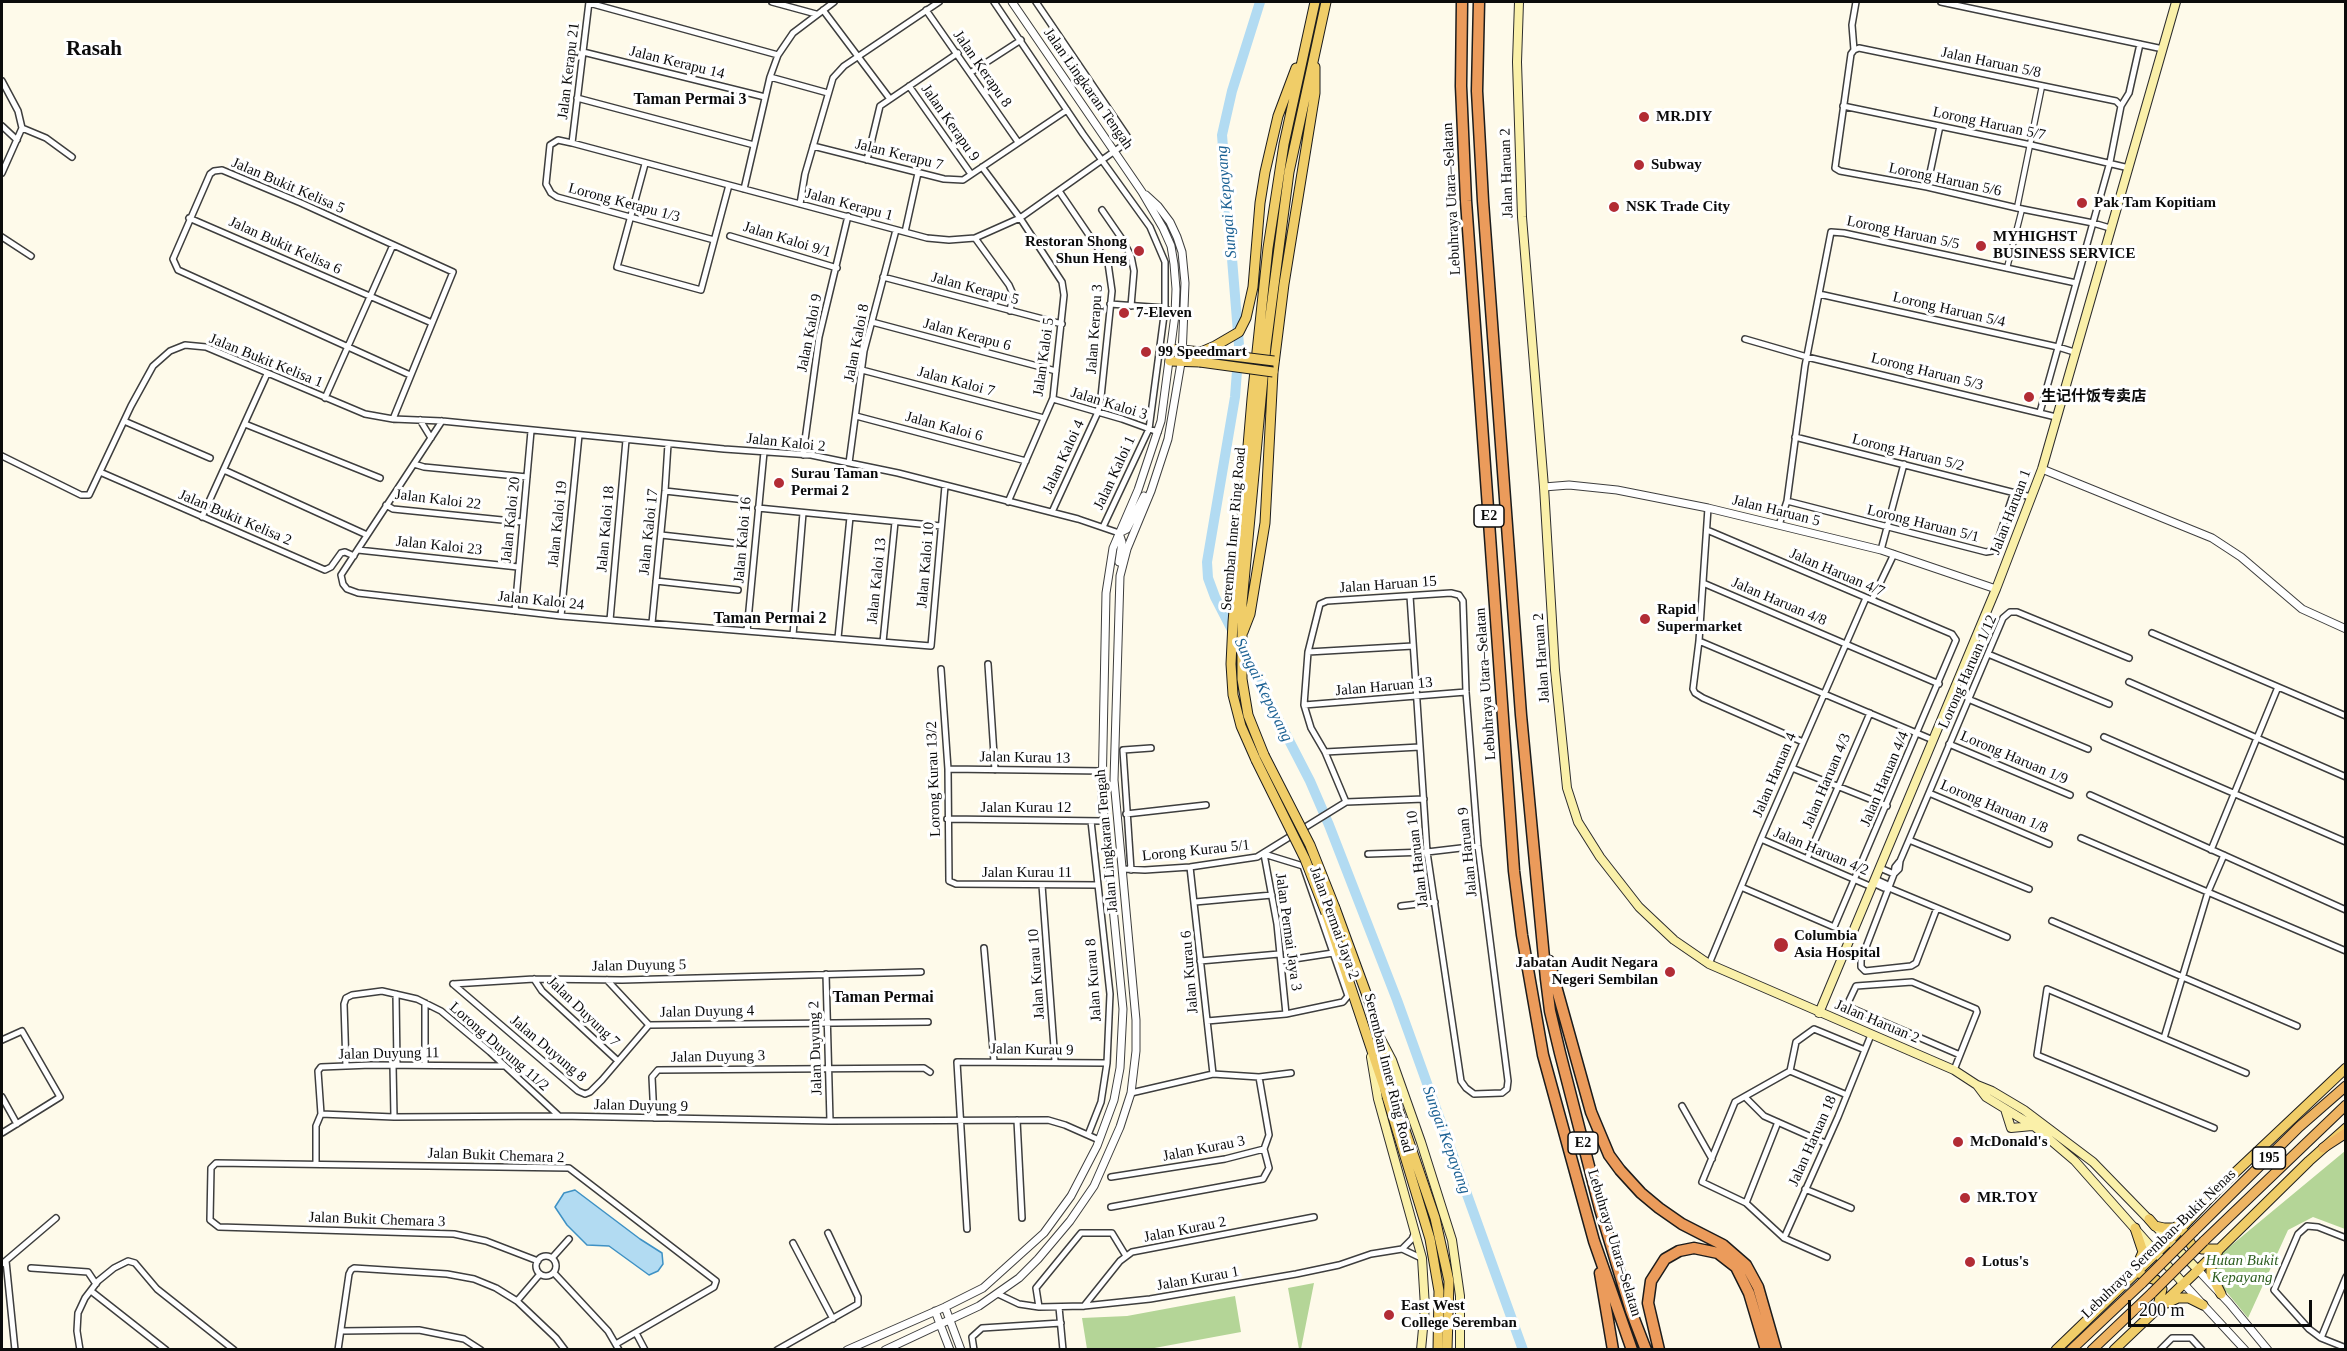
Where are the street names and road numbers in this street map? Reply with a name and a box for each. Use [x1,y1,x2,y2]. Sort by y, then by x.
street label: Jalan Kerapu 21 [554,22,584,120]
street label: Jalan Lingkaran Tengah [1039,25,1137,153]
street label: Jalan Kerapu 8 [949,27,1015,111]
street label: Jalan Kerapu 14 [628,42,726,84]
street label: Jalan Haruan 5/8 [1939,44,2043,82]
street label: Jalan Kerapu 9 [917,81,983,165]
street label: Lorong Haruan 5/7 [1931,103,2047,145]
street label: Lebuhraya Utara–Selatan [1439,122,1465,276]
street label: Jalan Haruan 2 [1496,128,1518,218]
street label: Jalan Kerapu 7 [853,135,945,175]
street label: Jalan Bukit Kelisa 5 [229,154,347,218]
street label: Lorong Haruan 5/6 [1887,159,2003,201]
street label: Lorong Kerapu 1/3 [566,179,682,227]
street label: Jalan Kerapu 1 [803,185,895,225]
street label: Lorong Haruan 5/5 [1845,212,1961,254]
street label: Jalan Bukit Kelisa 6 [226,213,344,279]
street label: Jalan Kaloi 9/1 [741,218,833,262]
street label: Jalan Kerapu 5 [929,269,1021,309]
street label: Jalan Kerapu 3 [1083,284,1107,374]
street label: Lorong Haruan 5/4 [1891,288,2007,332]
street label: Jalan Kaloi 9 [794,292,826,374]
street label: Jalan Kaloi 8 [841,302,873,384]
street label: Jalan Kerapu 6 [921,315,1013,355]
street label: Jalan Kaloi 5 [1030,317,1058,397]
street label: Jalan Bukit Kelisa 1 [206,330,326,392]
street label: Lorong Haruan 5/3 [1869,349,1985,395]
street label: Jalan Kaloi 7 [915,363,997,401]
street label: Jalan Kaloi 3 [1069,384,1149,424]
street label: Jalan Kaloi 6 [903,408,985,446]
street label: Jalan Kaloi 4 [1039,417,1089,497]
street label: Jalan Kaloi 2 [746,430,826,456]
street label: Lorong Haruan 5/2 [1850,430,1966,476]
street label: Jalan Kaloi 1 [1090,433,1140,513]
street label: Seremban Inner Ring Road [1218,447,1250,611]
street label: Jalan Haruan 1 [1986,467,2036,557]
street label: Jalan Kaloi 20 [498,476,524,564]
street label: Jalan Kaloi 19 [545,480,571,568]
street label: Jalan Kaloi 18 [593,485,619,573]
street label: Jalan Bukit Kelisa 2 [176,486,294,550]
street label: Jalan Kaloi 22 [394,486,482,514]
street label: Jalan Kaloi 17 [636,488,662,576]
street label: Jalan Haruan 5 [1730,491,1822,531]
street label: Jalan Kaloi 16 [730,496,756,584]
street label: Lorong Haruan 5/1 [1865,501,1981,547]
road number: E2 [1474,505,1504,527]
street label: Jalan Kaloi 10 [913,521,939,609]
street label: Jalan Kaloi 23 [395,533,483,559]
street label: Jalan Kaloi 13 [864,537,890,625]
street label: Jalan Haruan 4/7 [1787,545,1887,601]
street label: Jalan Haruan 15 [1339,573,1437,597]
street label: Jalan Haruan 4/8 [1729,574,1829,630]
street label: Jalan Kaloi 24 [497,588,585,614]
street label: Lebuhraya Utara–Selatan [1472,607,1500,761]
street label: Lorong Haruan 1/12 [1935,612,2001,732]
street label: Jalan Haruan 2 [1530,613,1554,703]
street label: Jalan Haruan 13 [1335,674,1433,700]
street label: Lorong Kurau 13/2 [923,721,945,837]
street label: Lorong Haruan 1/9 [1958,727,2070,789]
street label: Jalan Haruan 4/4 [1857,729,1913,829]
street label: Jalan Haruan 4 [1749,730,1801,820]
street label: Jalan Haruan 4/3 [1799,731,1855,831]
street label: Jalan Kurau 13 [979,748,1071,768]
street label: Jalan Lingkaran Tengah [1092,769,1122,913]
street label: Lorong Haruan 1/8 [1938,776,2050,838]
street label: Jalan Kurau 12 [981,799,1071,817]
street label: Jalan Haruan 9 [1454,806,1482,898]
street label: Jalan Haruan 10 [1403,810,1433,908]
street label: Jalan Haruan 4/2 [1771,824,1871,880]
street label: Lorong Kurau 5/1 [1141,836,1251,866]
street label: Jalan Kurau 11 [982,864,1072,882]
street label: Jalan Permai Jaya 2 [1305,864,1363,982]
street label: Jalan Permai Jaya 3 [1271,872,1305,992]
street label: Jalan Kurau 10 [1025,928,1049,1020]
street label: Jalan Kurau 6 [1177,930,1203,1014]
street label: Jalan Kurau 8 [1082,938,1106,1022]
street label: Jalan Duyung 5 [592,956,686,976]
street label: Jalan Duyung 7 [543,973,623,1051]
street label: Seremban Inner Ring Road [1359,991,1417,1155]
street label: Jalan Haruan 2 [1832,996,1922,1048]
street label: Lorong Duyung 11/2 [446,999,552,1095]
street label: Jalan Duyung 2 [805,1001,827,1095]
street label: Jalan Duyung 4 [660,1002,754,1022]
street label: Jalan Duyung 8 [506,1012,590,1086]
street label: Jalan Kurau 9 [990,1040,1074,1060]
street label: Jalan Duyung 11 [338,1044,440,1064]
street label: Jalan Duyung 3 [671,1047,765,1067]
street label: Jalan Haruan 18 [1785,1093,1841,1189]
street label: Jalan Duyung 9 [594,1096,688,1116]
street label: Jalan Kurau 3 [1161,1132,1247,1166]
road number: E2 [1568,1132,1598,1154]
street label: Jalan Bukit Chemara 2 [427,1145,565,1167]
road number: 195 [2252,1147,2286,1169]
street label: Lebuhraya Seremban-Bukit Nenas [2078,1165,2240,1323]
street label: Lebuhraya Utara–Selatan [1583,1167,1645,1319]
street label: Jalan Bukit Chemara 3 [308,1209,446,1231]
street label: Jalan Kurau 2 [1142,1213,1228,1247]
street label: Jalan Kurau 1 [1155,1263,1241,1295]

